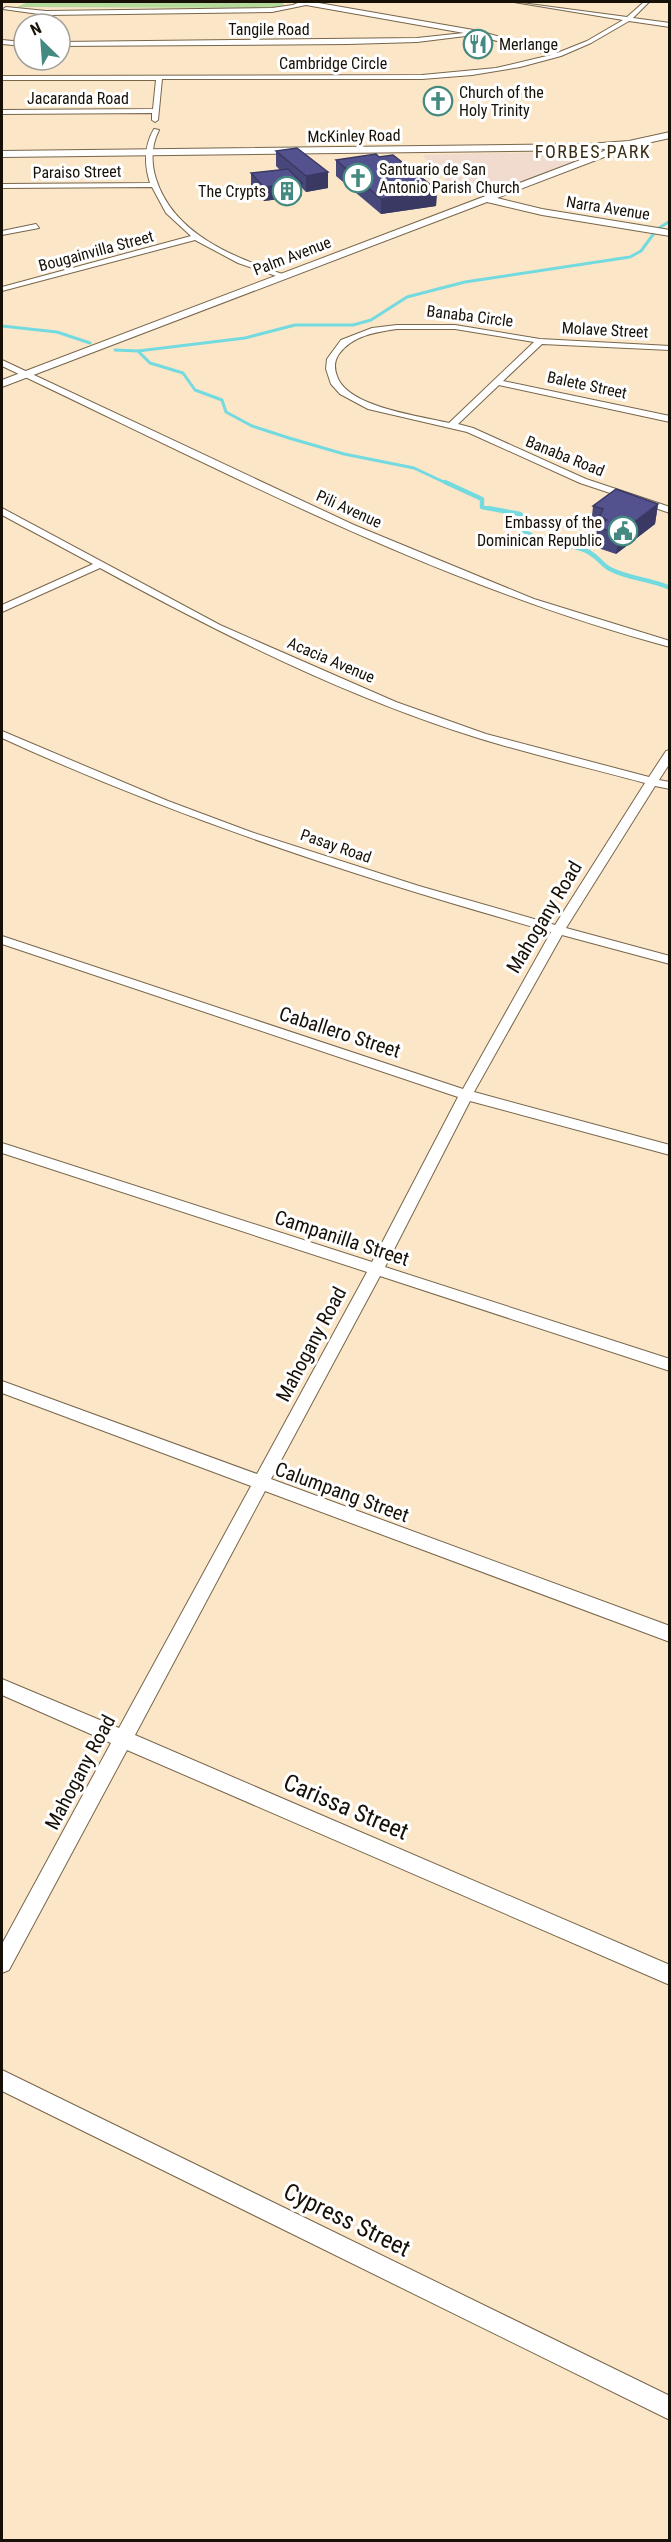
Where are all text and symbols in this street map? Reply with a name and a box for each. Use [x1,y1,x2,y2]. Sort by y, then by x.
north arrow [12,12,72,72]
text: N [27,18,44,40]
street label: Tangile Road [228,20,310,39]
restaurant icon: Merlange [462,28,494,60]
place label: Merlange [499,35,558,54]
street label: Cambridge Circle [279,54,387,73]
place label: Church of the Holy Trinity [459,83,544,120]
church icon: Church of the Holy Trinity [422,85,454,117]
street label: Jacaranda Road [27,89,129,108]
street label: McKinley Road [307,126,401,146]
district label: FORBES PARK [535,141,651,162]
place label: Santuario de San Antonio Parish Church [379,160,520,197]
street label: Paraiso Street [32,162,122,182]
church icon: Santuario de San Antonio Parish Church [342,162,374,194]
building icon: The Crypts [271,175,303,207]
place label: The Crypts [198,182,266,201]
street label: Narra Avenue [565,192,651,224]
street label: Bougainvilla Street [36,226,156,275]
street label: Palm Avenue [250,232,334,280]
street label: Banaba Circle [426,301,514,331]
street label: Molave Street [561,318,649,342]
street label: Balete Street [545,367,629,403]
street label: Banaba Road [523,432,607,480]
street label: Pili Avenue [313,486,385,532]
place label: Embassy of the Dominican Republic [477,513,602,550]
public building icon: Embassy of the Dominican Republic [607,515,639,547]
street label: Acacia Avenue [285,633,377,687]
street label: Pasay Road [298,825,374,867]
street label: Mahogany Road [501,857,587,977]
street label: Caballero Street [276,1001,404,1063]
street label: Campanilla Street [272,1205,412,1271]
street label: Mahogany Road [271,1282,351,1406]
street label: Calumpang Street [272,1457,412,1527]
street label: Mahogany Road [40,1710,120,1834]
street label: Carissa Street [279,1768,413,1846]
street label: Cypress Street [279,2177,415,2263]

